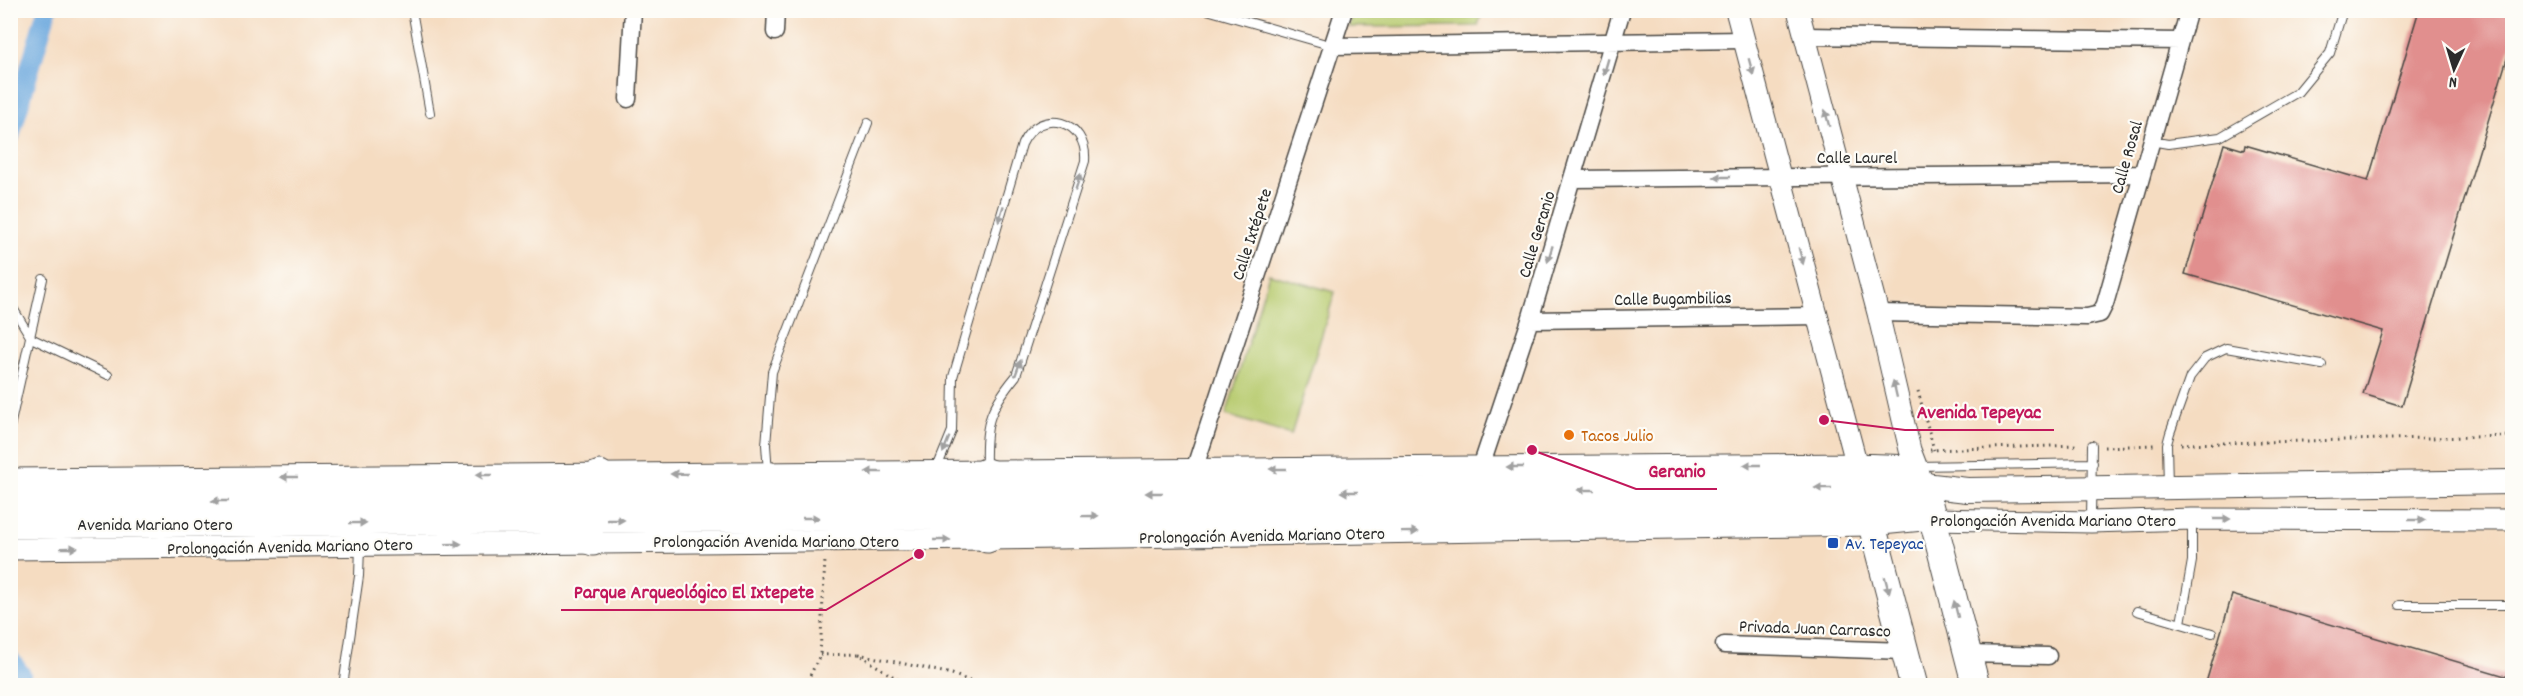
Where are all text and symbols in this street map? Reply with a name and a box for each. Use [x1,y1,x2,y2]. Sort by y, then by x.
north arrow [2424,39,2484,99]
one-way arrow [1601,58,1610,76]
one-way arrow [1747,58,1757,76]
text: N [2448,70,2458,93]
one-way arrow [1821,109,1831,127]
street label: Calle Rosal [2106,118,2151,197]
street label: Calle Laurel [1817,147,1898,172]
one-way arrow [1074,173,1083,191]
one-way arrow [1712,173,1731,182]
street label: Calle Ixtépete [1227,185,1280,284]
street label: Calle Geranio [1513,188,1563,281]
one-way arrow [996,205,1005,223]
one-way arrow [1545,245,1554,263]
one-way arrow [1797,247,1806,265]
street label: Calle Bugambilias [1614,287,1732,314]
one-way arrow [1013,359,1023,377]
one-way arrow [1890,379,1900,398]
callout: Avenida Tepeyac [1905,392,2054,430]
text: Avenida Tepeyac [1917,400,2041,428]
place label: Tacos Julio [1581,425,1654,450]
marker: Tacos Julio [1562,428,1576,442]
one-way arrow [941,436,950,454]
callout: Geranio [1636,451,1717,489]
text: Geranio [1648,459,1706,487]
one-way arrow [1742,460,1761,470]
one-way arrow [1505,462,1524,472]
one-way arrow [1268,464,1287,474]
one-way arrow [864,467,883,477]
one-way arrow [669,469,688,478]
one-way arrow [474,470,493,480]
one-way arrow [279,472,298,482]
one-way arrow [1814,483,1833,493]
one-way arrow [1577,485,1596,495]
one-way arrow [1340,487,1359,497]
one-way arrow [1145,489,1164,498]
one-way arrow [210,496,229,506]
street label: Prolongación Avenida Mariano Otero [1930,510,2176,535]
one-way arrow [1081,511,1100,521]
street label: Avenida Mariano Otero [77,514,233,539]
one-way arrow [802,514,821,523]
one-way arrow [2213,514,2232,524]
one-way arrow [607,515,626,525]
one-way arrow [2408,515,2427,525]
one-way arrow [349,518,368,528]
street label: Prolongación Avenida Mariano Otero [1139,523,1385,552]
one-way arrow [1400,528,1419,537]
street label: Prolongación Avenida Mariano Otero [653,531,899,556]
place label: Av. Tepeyac [1845,533,1924,558]
street label: Prolongación Avenida Mariano Otero [167,534,413,563]
one-way arrow [932,535,951,545]
marker: Av. Tepeyac [1826,536,1840,550]
one-way arrow [443,539,462,549]
one-way arrow [59,543,78,553]
callout: Parque Arqueológico El Ixtepete [561,572,826,610]
one-way arrow [1883,575,1893,594]
text: Parque Arqueológico El Ixtepete [574,580,814,608]
one-way arrow [1951,599,1961,618]
street label: Privada Juan Carrasco [1738,615,1891,646]

